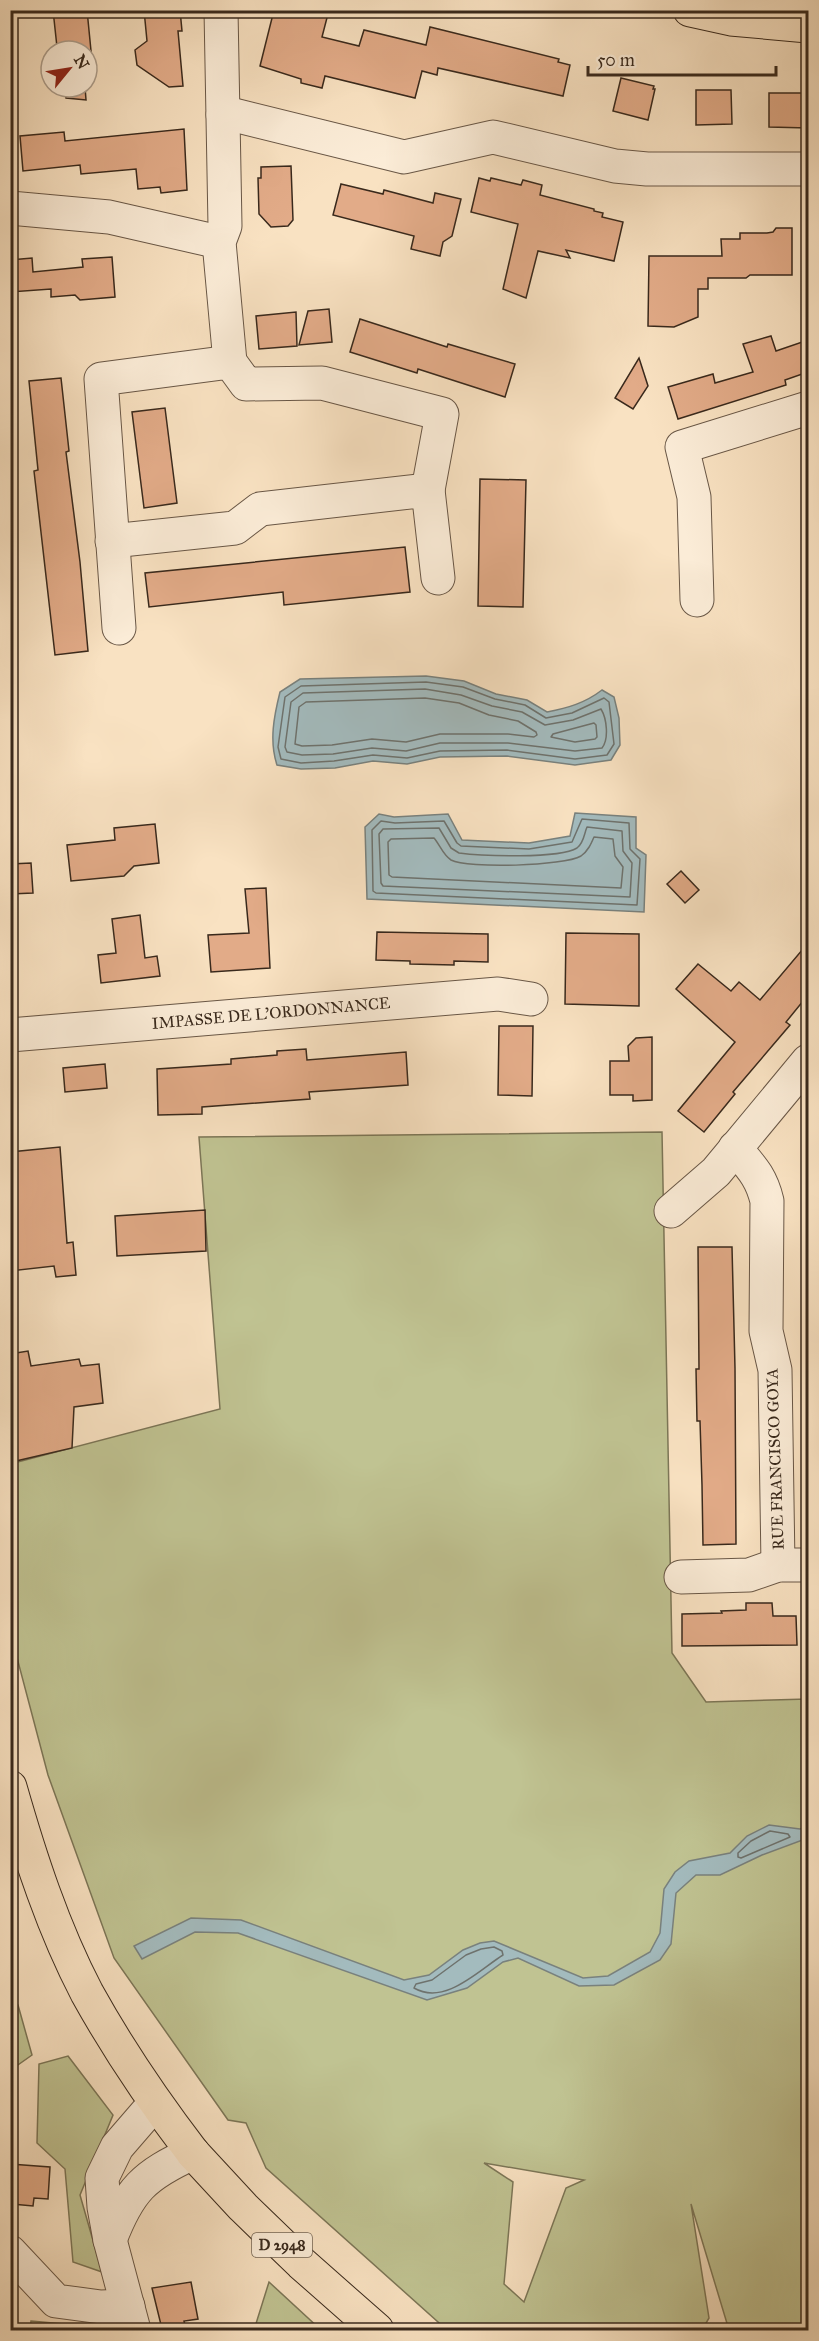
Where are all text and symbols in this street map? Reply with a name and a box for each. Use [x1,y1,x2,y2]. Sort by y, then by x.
north arrow [39,39,99,99]
scale bar [588,39,776,77]
text: 50 m [597,49,635,71]
text: N [70,51,93,73]
street label: IMPASSE DE L'ORDONNANCE [151,993,391,1033]
street label: RUE FRANCISCO GOYA [762,1368,788,1550]
road number: D 2948 [252,2233,312,2257]

